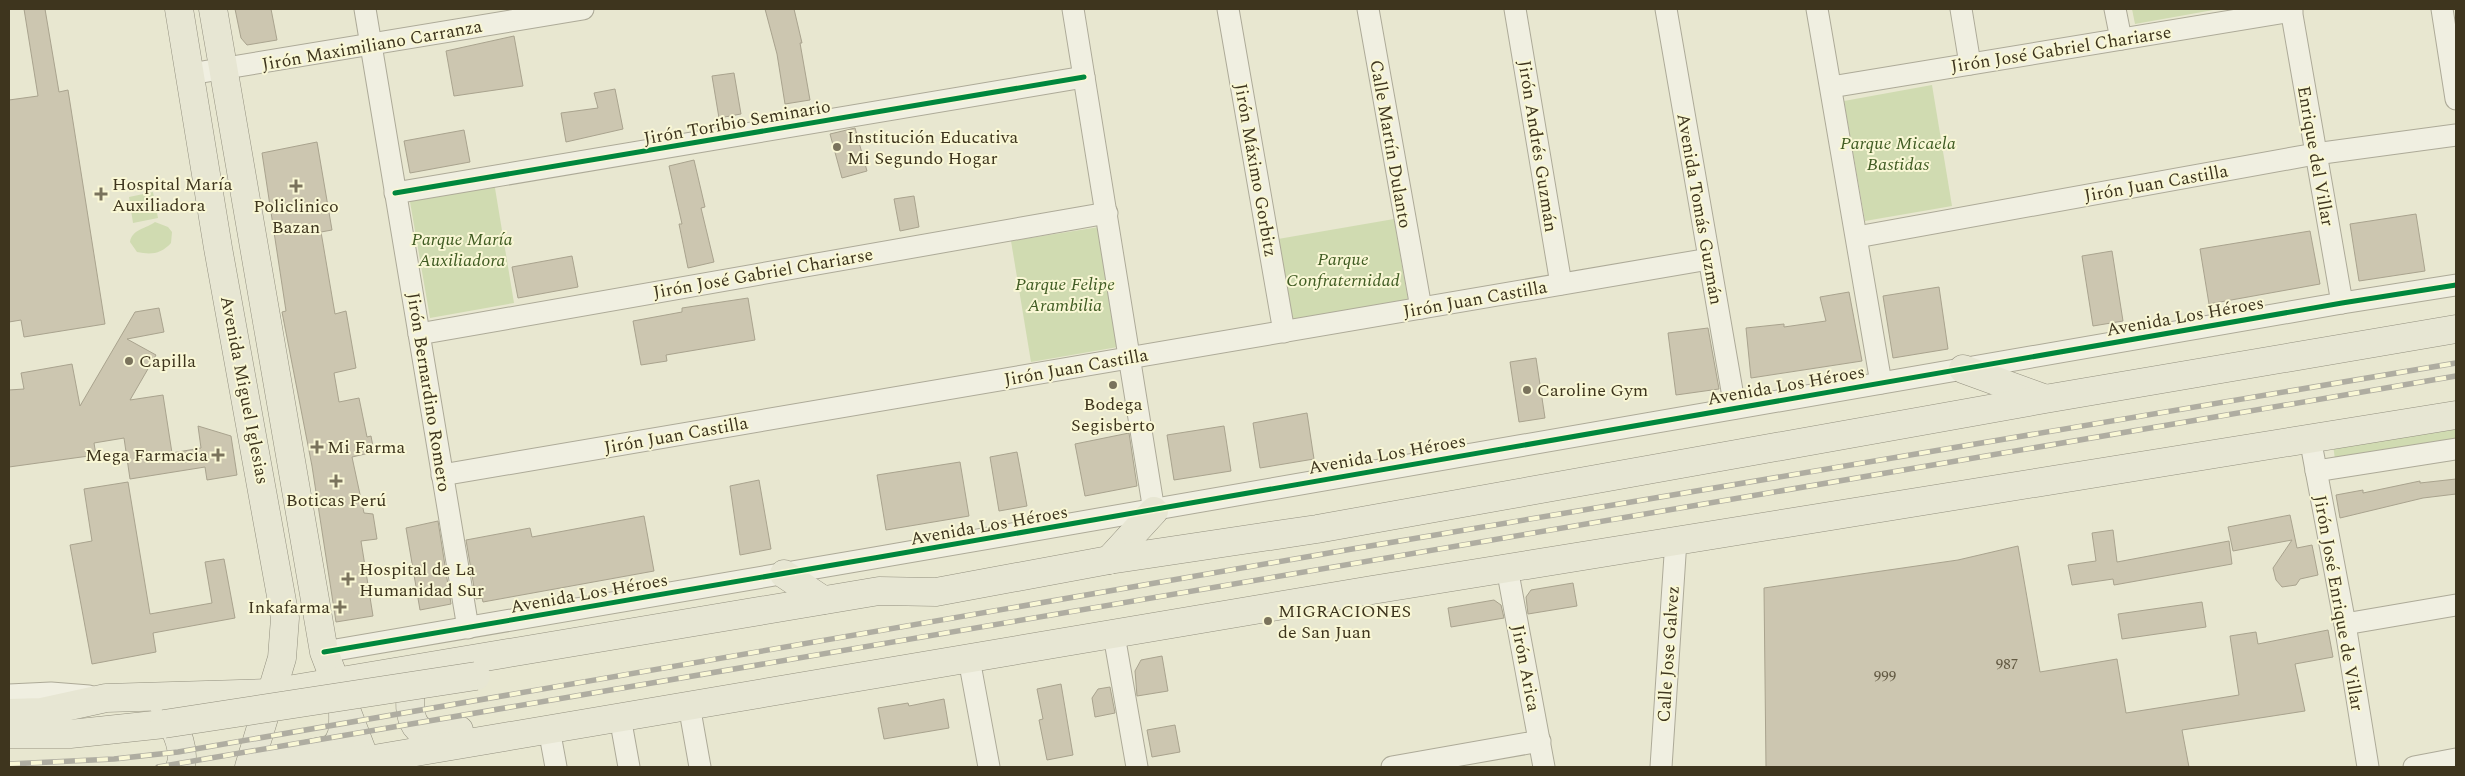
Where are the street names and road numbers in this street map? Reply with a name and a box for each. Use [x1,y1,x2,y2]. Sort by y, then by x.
street label: Jirón Maximiliano Carranza [260,13,485,78]
street label: Jirón José Gabriel Chariarse [1949,19,2173,80]
street label: Calle Martín Dulanto [1362,58,1419,230]
street label: Jirón Andrés Guzmán [1511,58,1564,234]
street label: Jirón Máximo Gorbitz [1227,81,1284,259]
street label: Enrique del Villar [2290,84,2341,229]
street label: Jirón Toribio Seminario [642,93,833,152]
street label: Avenida Tomás Guzmán [1669,111,1730,307]
street label: Jirón Juan Castilla [2082,157,2230,209]
street label: Jirón José Gabriel Chariarse [651,241,875,306]
street label: Jirón Juan Castilla [1401,273,1549,325]
street label: Avenida Los Héroes [2104,289,2266,344]
street label: Jirón Bernardino Romero [399,290,458,494]
street label: Avenida Miguel Iglesias [213,294,276,487]
street label: Jirón Juan Castilla [1002,341,1150,393]
street label: Avenida Los Héroes [1705,358,1867,413]
street label: Jirón Juan Castilla [602,409,750,461]
street label: Avenida Los Héroes [1306,427,1468,482]
street label: Jirón José Enrique de Villar [2306,493,2371,713]
street label: Avenida Los Héroes [908,498,1070,553]
street label: Avenida Los Héroes [508,566,670,621]
street label: Calle Jose Galvez [1650,585,1687,723]
street label: Jirón Arica [1504,622,1547,714]

